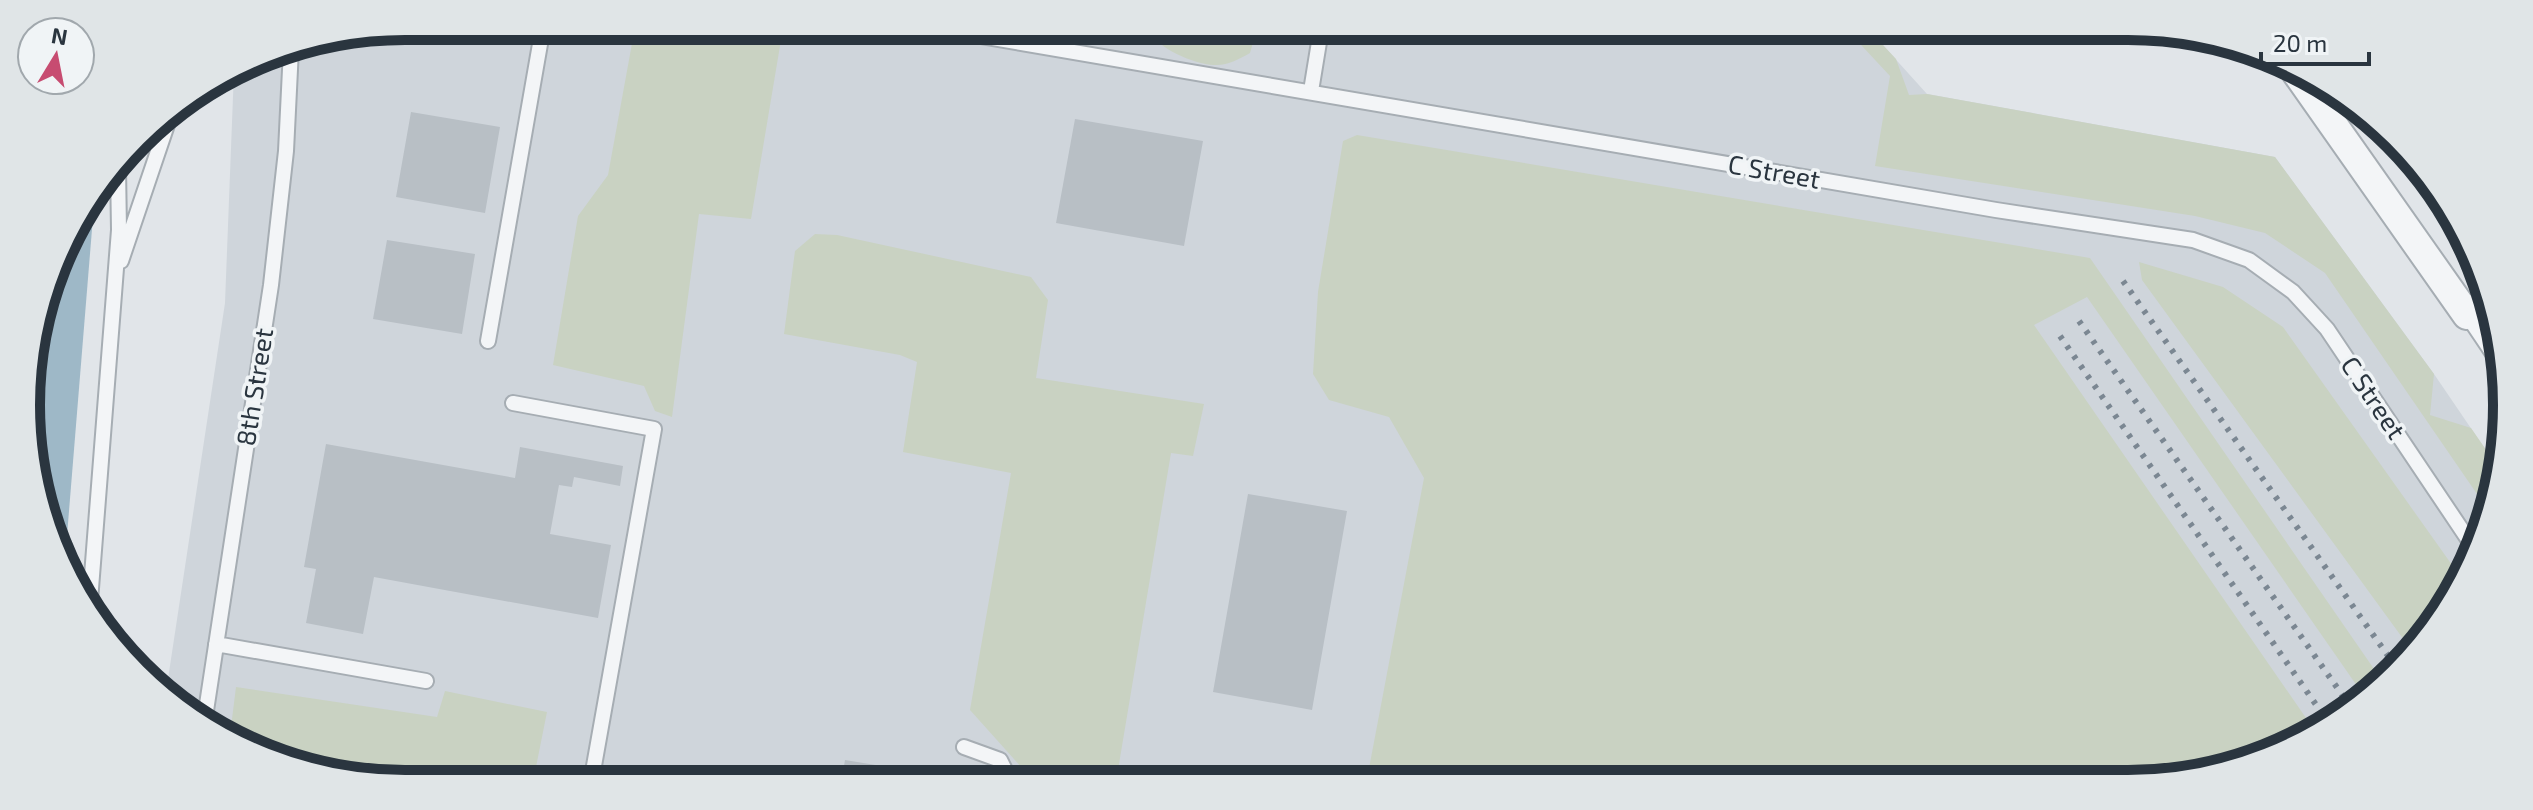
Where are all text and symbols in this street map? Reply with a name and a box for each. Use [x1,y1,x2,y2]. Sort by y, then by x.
north arrow [16,16,96,96]
scale bar [2261,16,2369,66]
text: N [50,21,70,50]
text: 20 m [2273,28,2327,57]
street label: C Street [1726,147,1823,194]
street label: 8th Street [229,326,278,448]
street label: C Street [2335,350,2413,444]

